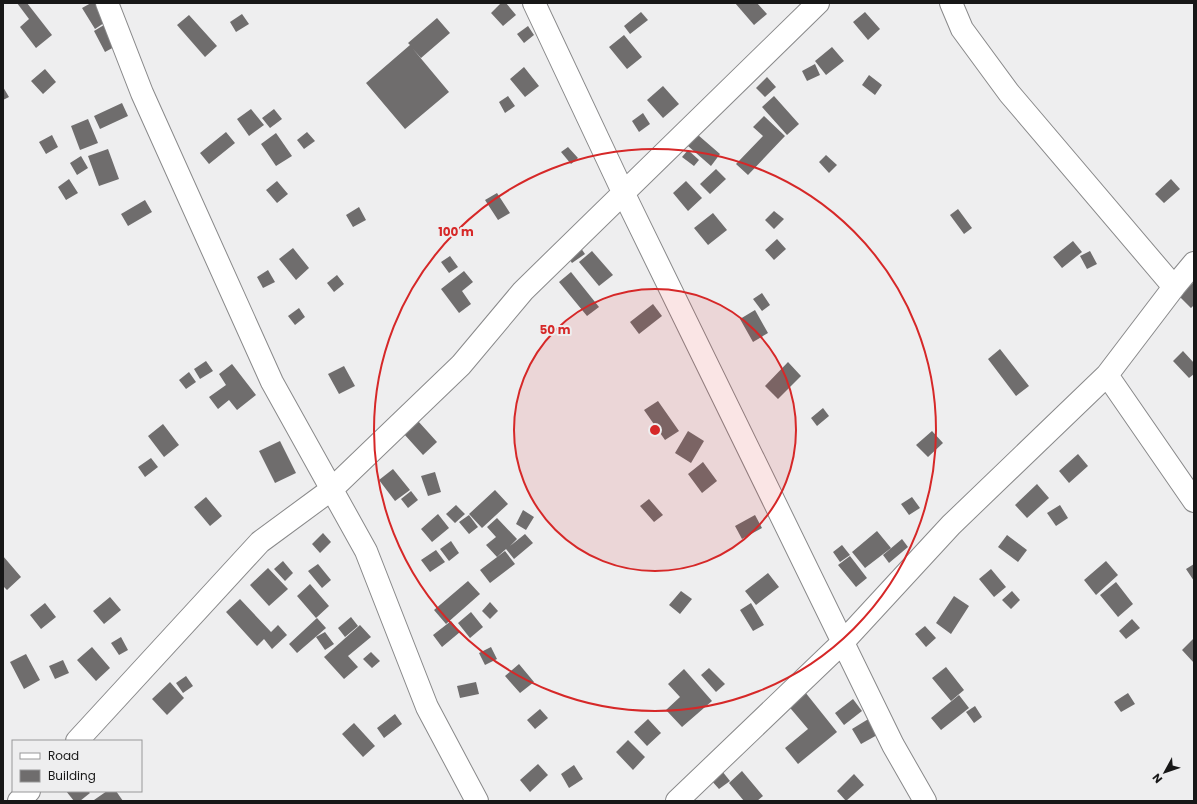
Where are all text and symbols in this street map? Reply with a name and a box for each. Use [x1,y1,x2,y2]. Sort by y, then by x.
text: 100 m [438,223,474,240]
text: 50 m [540,321,571,338]
centre of rings [648,423,662,437]
legend [12,740,142,792]
text: Road [48,747,79,764]
north arrow [1145,752,1185,792]
text: Building [48,767,96,784]
text: N [1149,770,1166,787]

